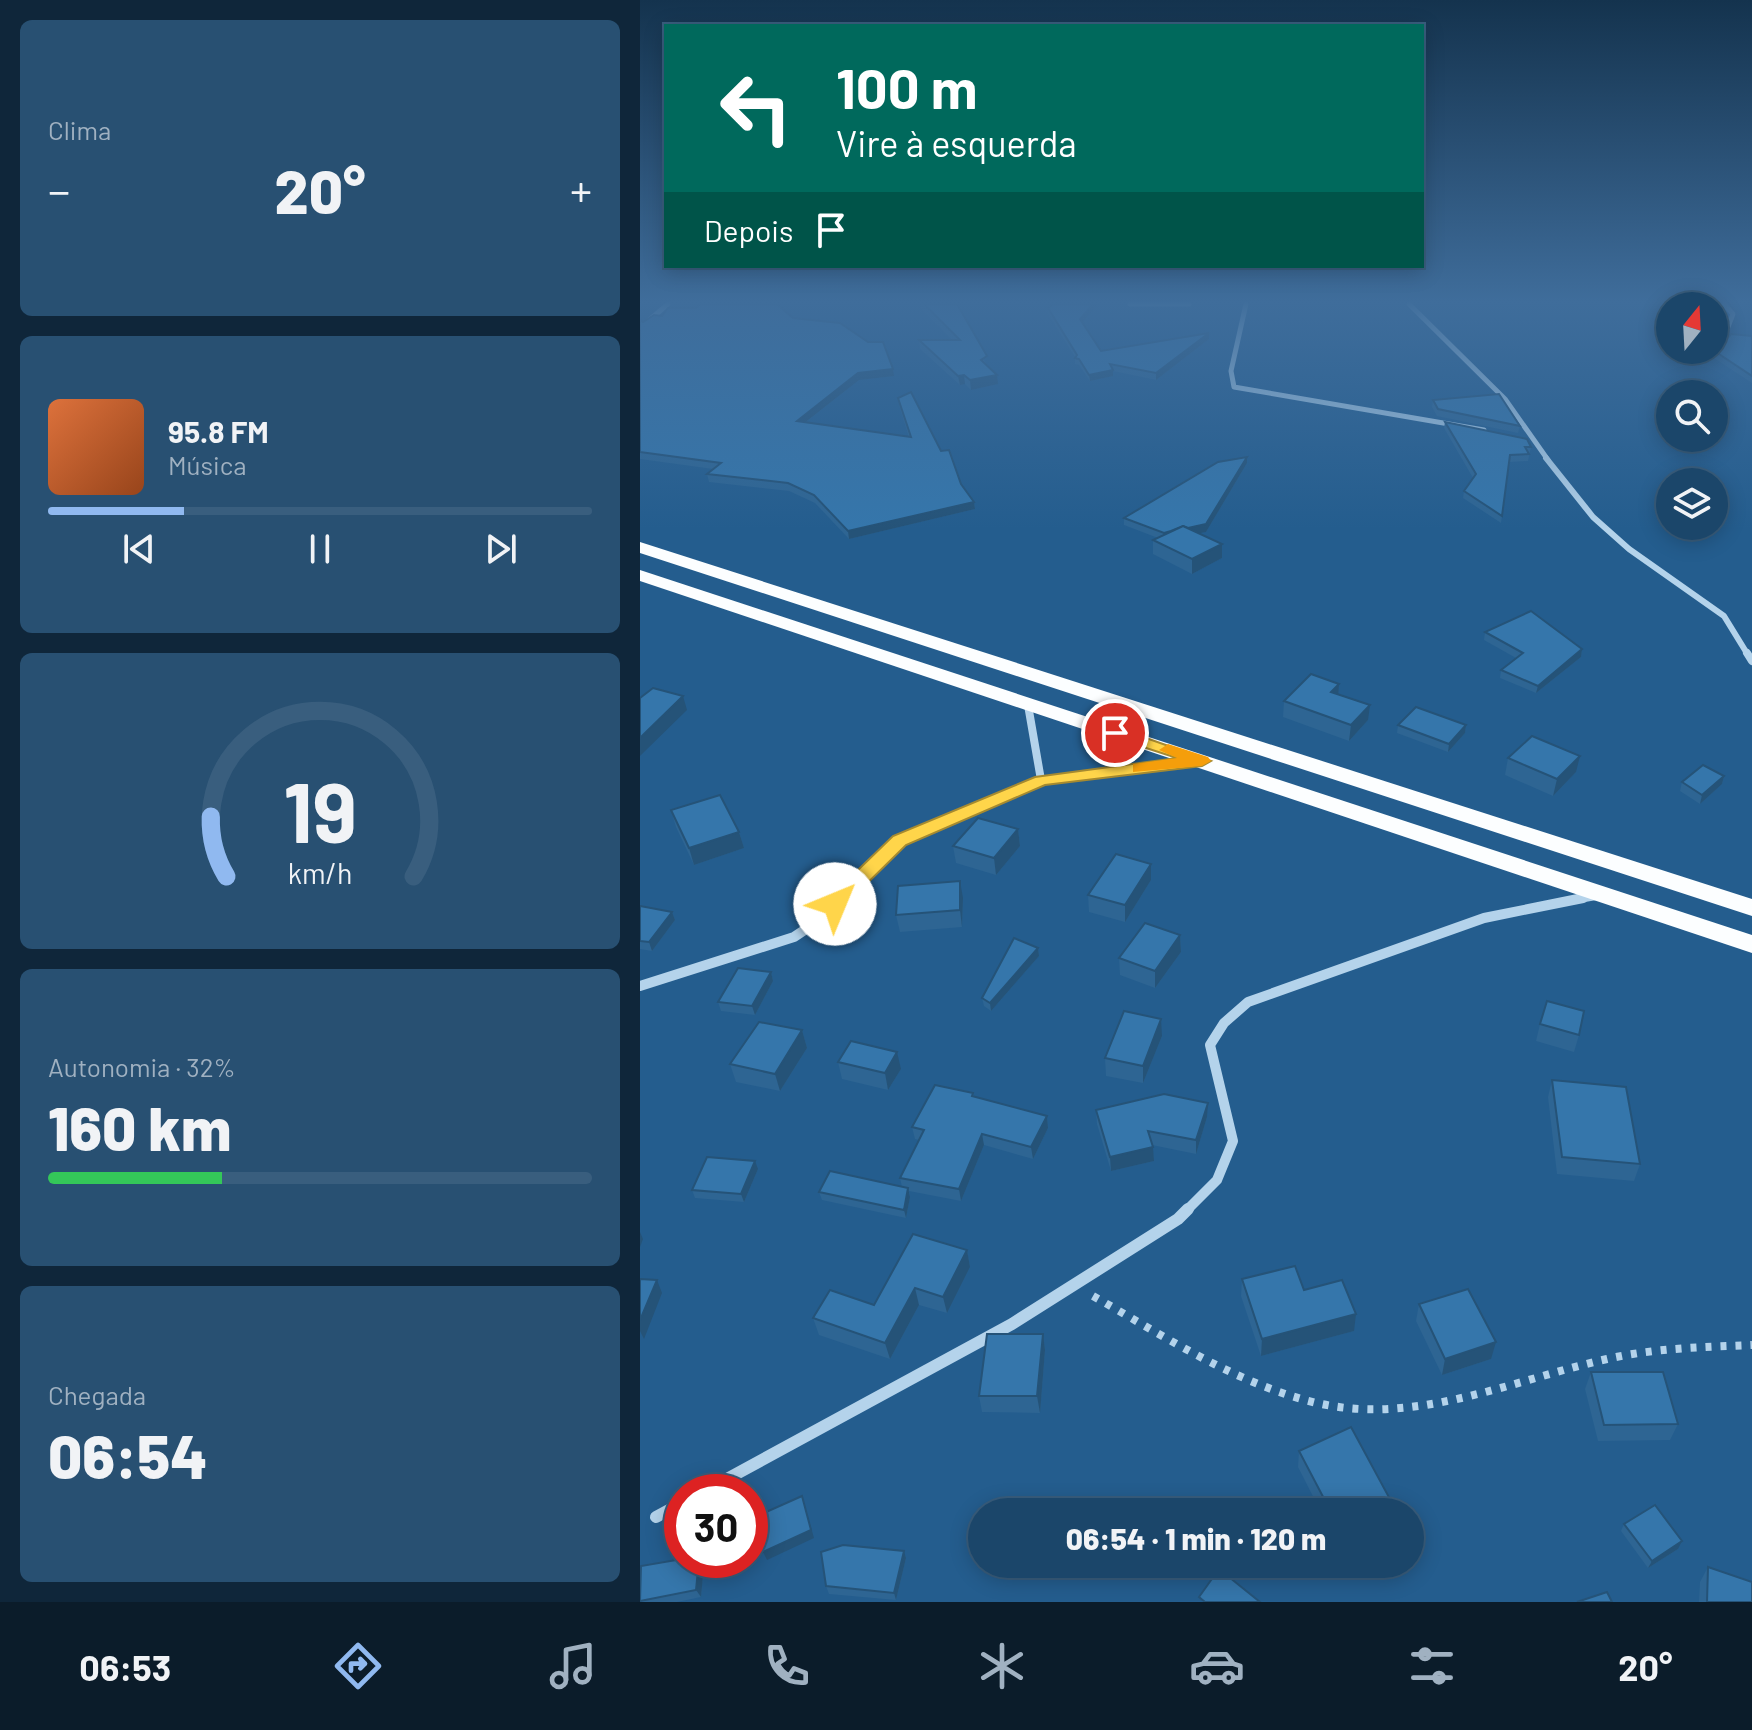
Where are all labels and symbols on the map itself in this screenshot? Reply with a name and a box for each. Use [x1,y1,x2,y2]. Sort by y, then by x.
north arrow [1656,292,1728,364]
pin [1081,699,1149,767]
position arrow [793,862,877,946]
speed limit sign: 30 [664,1474,768,1578]

